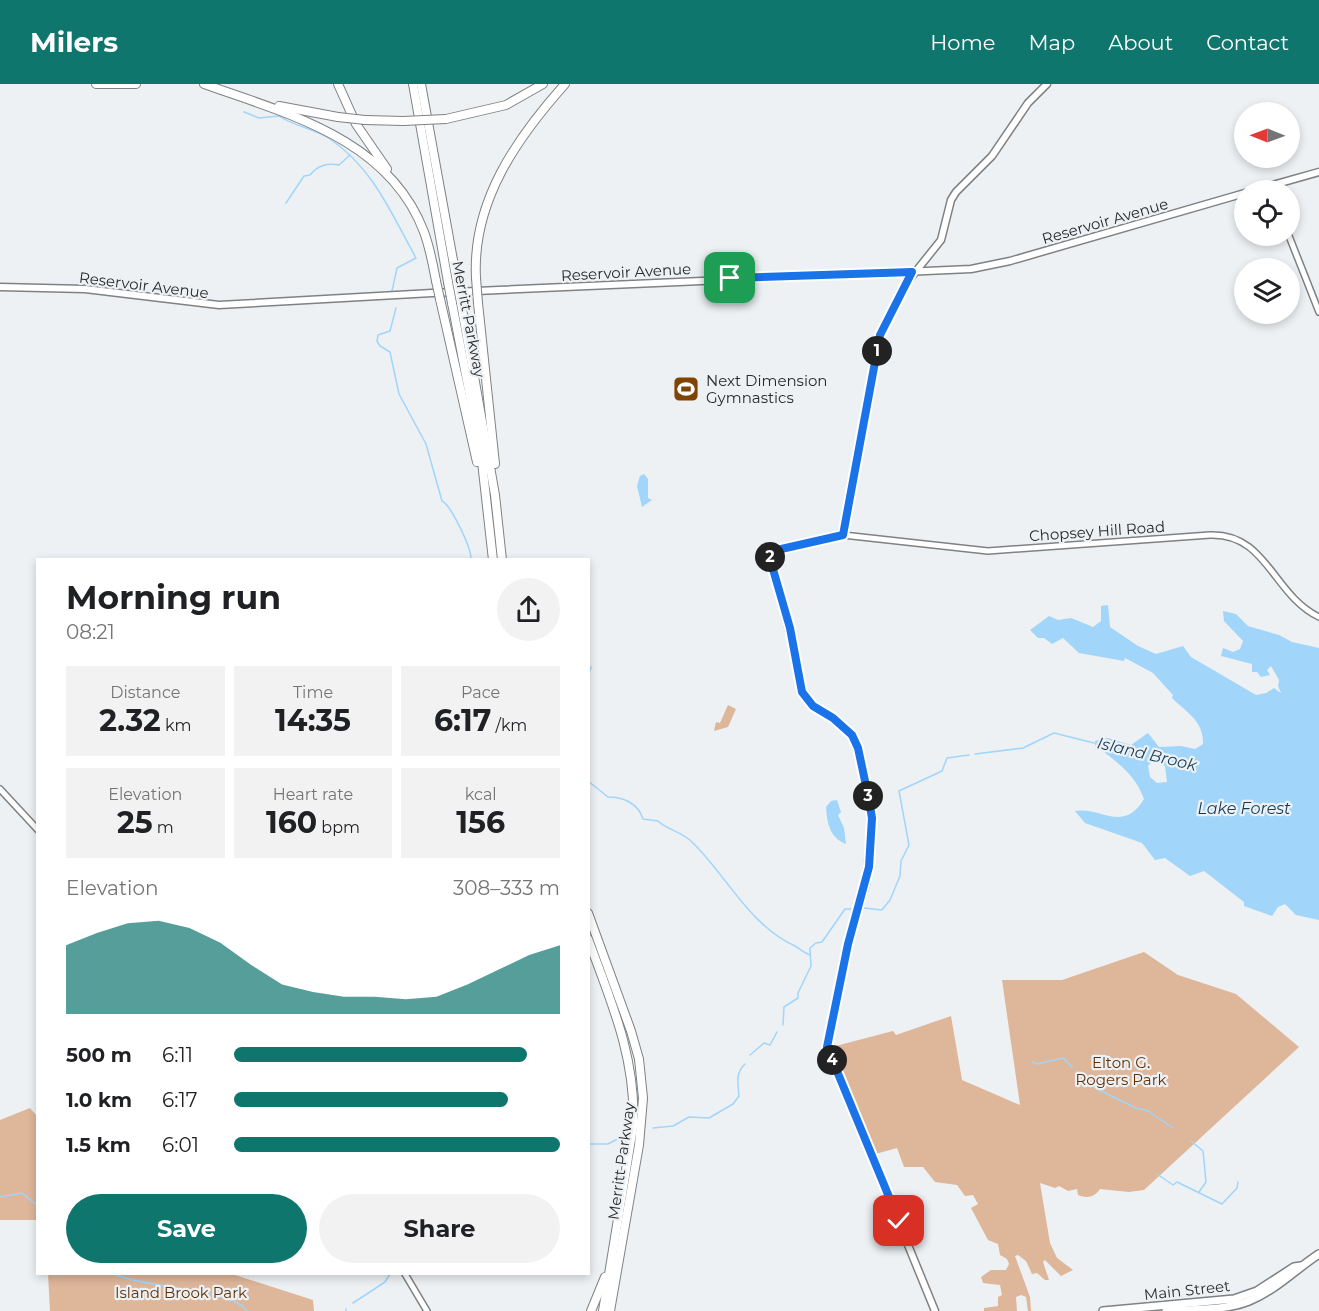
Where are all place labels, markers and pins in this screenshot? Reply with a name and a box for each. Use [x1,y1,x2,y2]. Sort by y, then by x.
pin [704,252,755,303]
pin: 1 [862,336,892,366]
place label: Next Dimension Gymnastics [706,371,828,407]
sports icon: Next Dimension Gymnastics [671,374,701,404]
pin: 2 [755,542,785,572]
pin: 3 [853,781,883,811]
pin: 4 [817,1045,847,1075]
pin [873,1195,924,1246]

